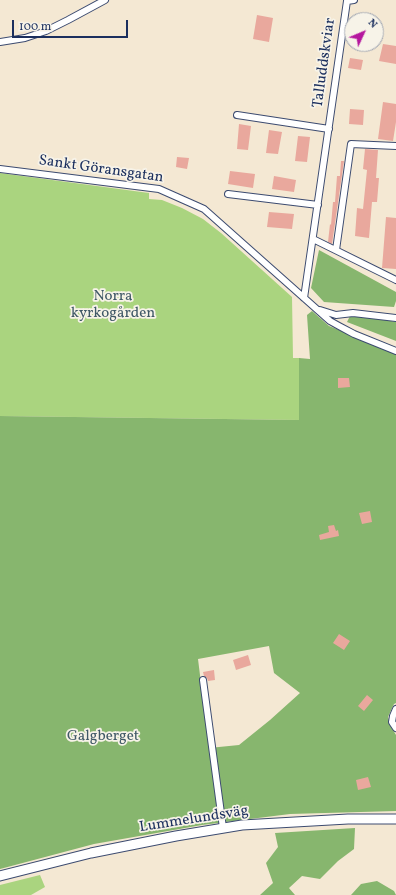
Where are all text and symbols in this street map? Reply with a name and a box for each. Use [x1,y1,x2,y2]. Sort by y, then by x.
scale bar [14,12,130,38]
north arrow [344,12,384,52]
text: N [364,16,380,32]
street label: Talluddskviar [310,17,340,109]
text: 100 m [19,19,51,35]
street label: Sankt Göransgatan [37,152,165,188]
park label: Norra kyrkogården [71,288,155,323]
park label: Galgberget [67,728,139,746]
street label: Lummelundsväg [138,803,250,837]

